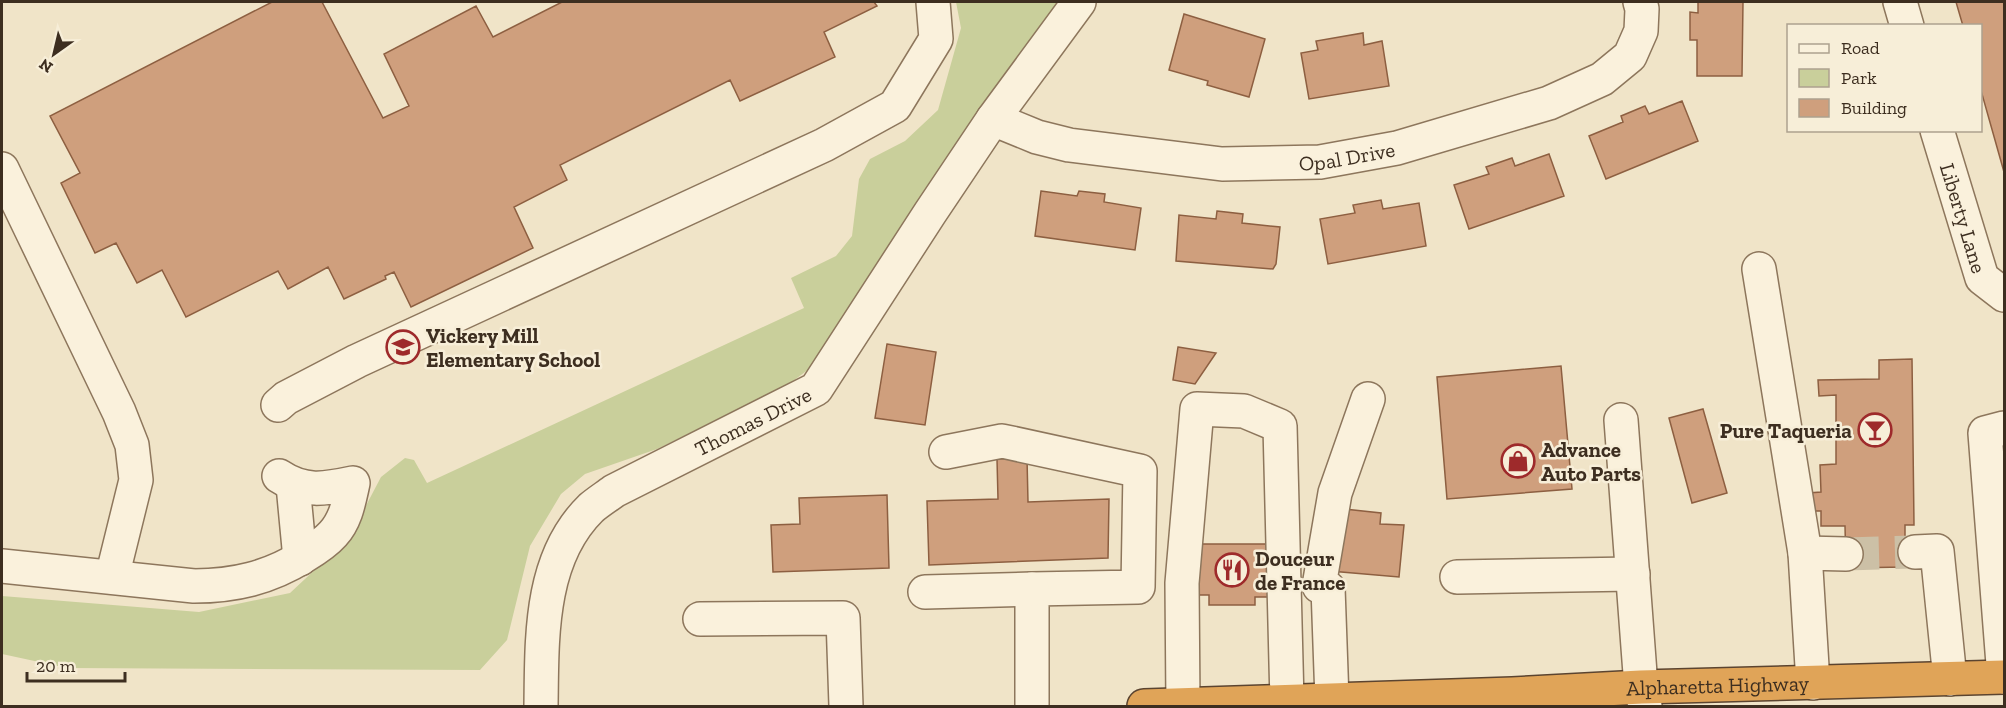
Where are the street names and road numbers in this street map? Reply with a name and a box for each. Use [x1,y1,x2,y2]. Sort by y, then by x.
street label: Opal Drive [1299,136,1397,175]
street label: Liberty Lane [1935,160,1992,276]
street label: Thomas Drive [690,381,815,461]
street label: Alpharetta Highway [1625,670,1810,700]

